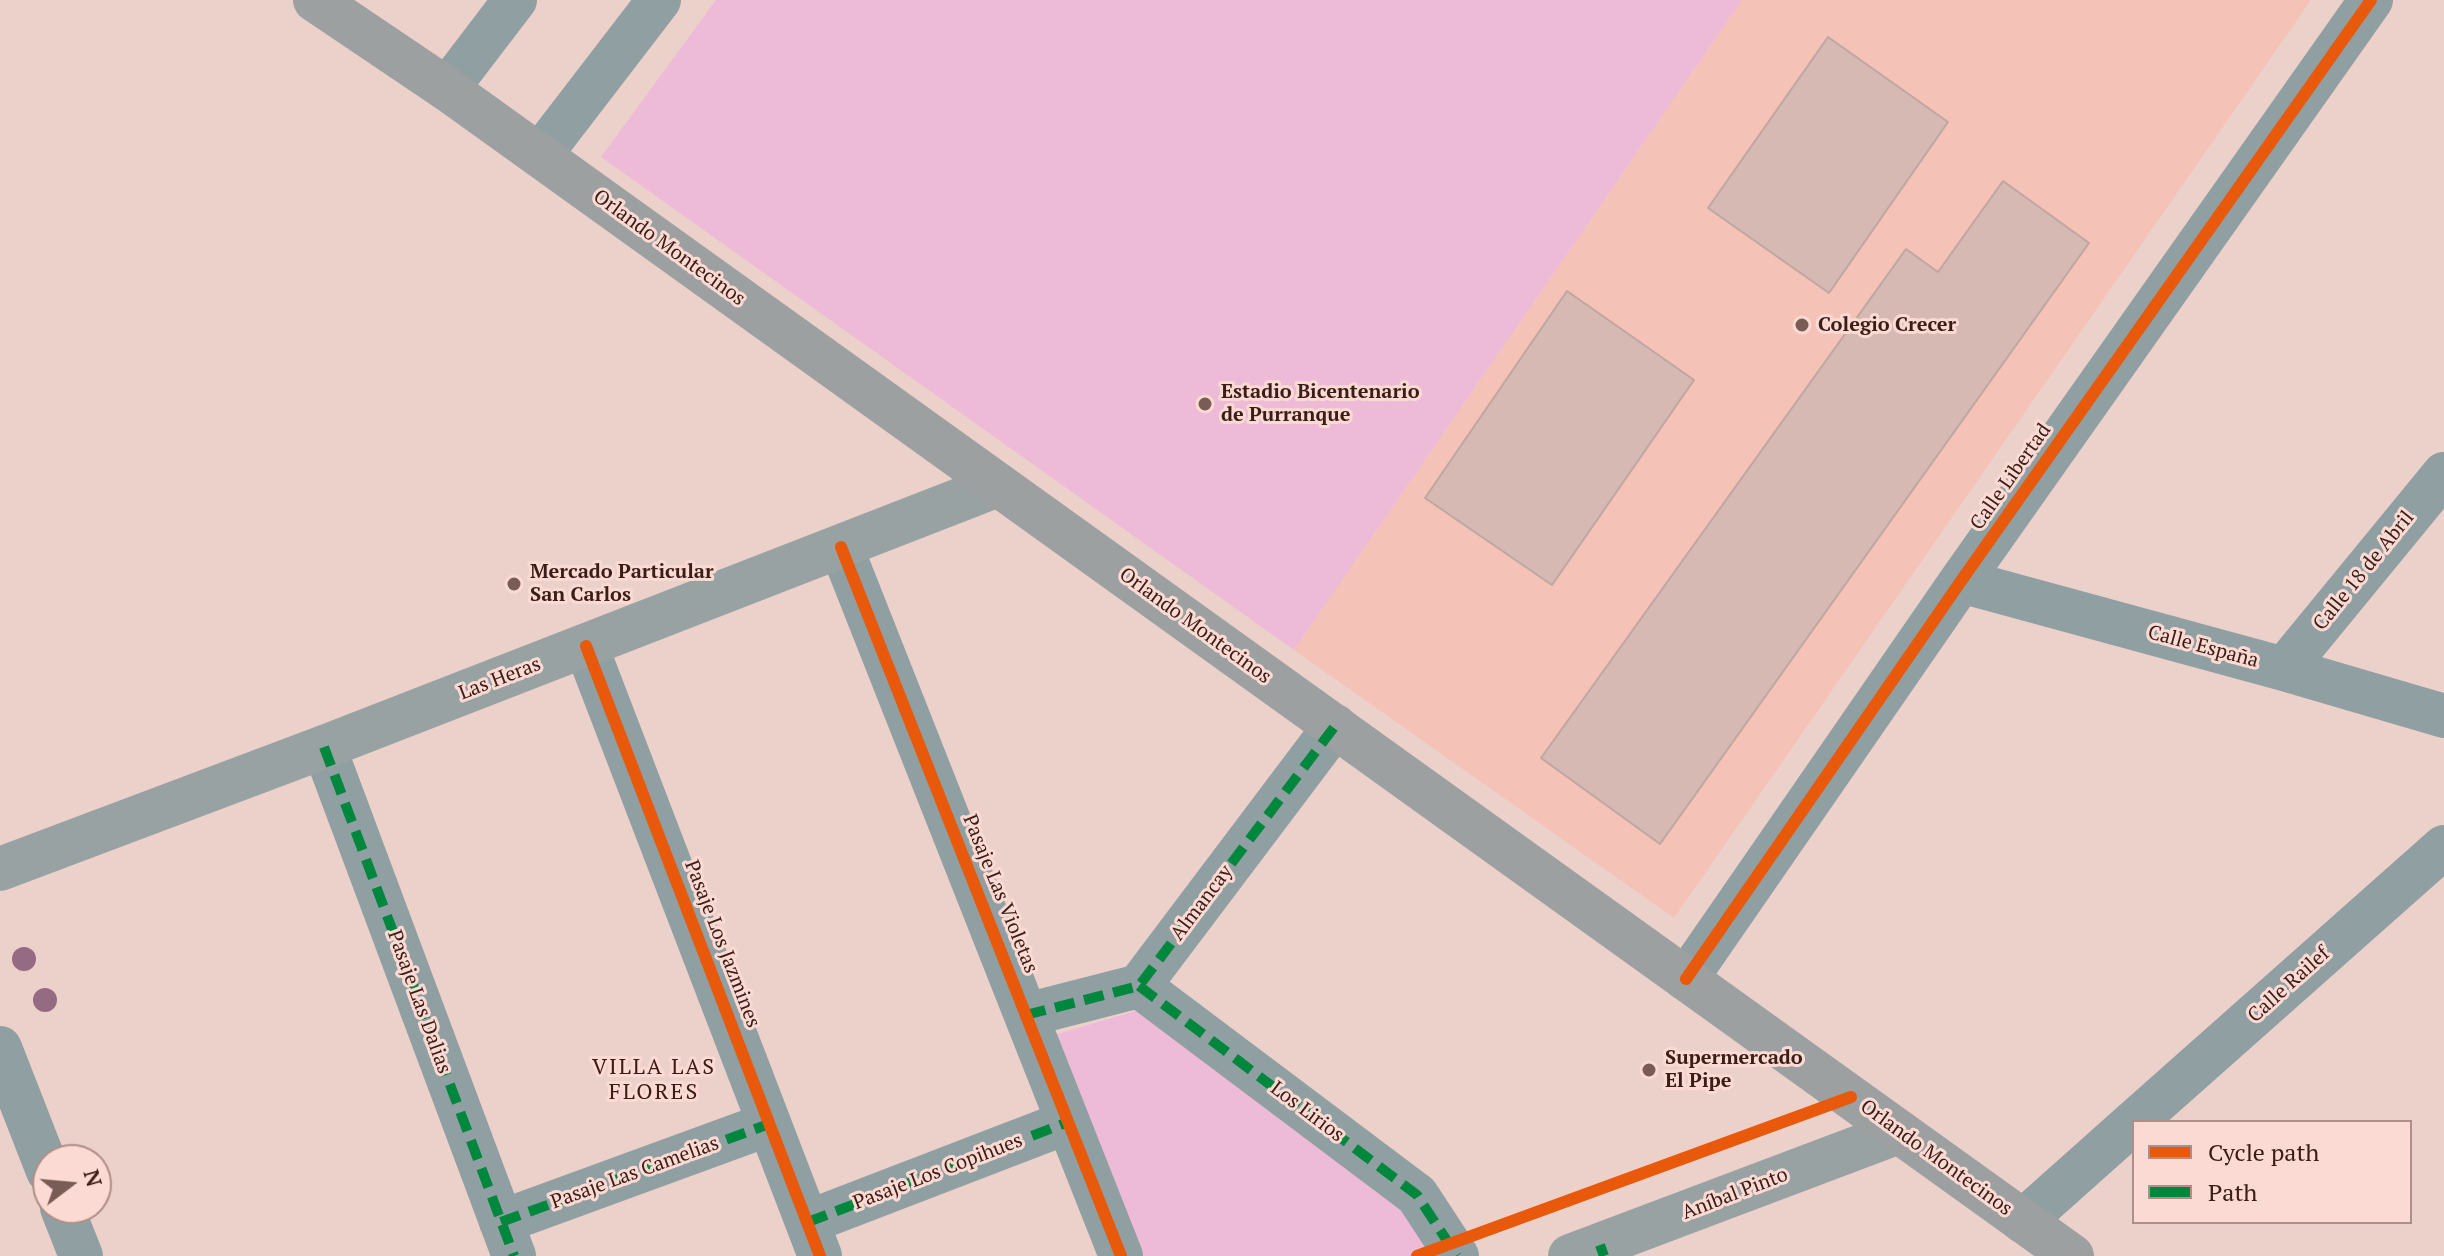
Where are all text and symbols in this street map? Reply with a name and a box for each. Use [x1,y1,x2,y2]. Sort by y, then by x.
street label: Orlando Montecinos [588,185,750,311]
place label: Colegio Crecer [1818,313,1956,337]
marker: Colegio Crecer [1793,316,1811,334]
place label: Estadio Bicentenario de Purranque [1221,380,1420,427]
marker: Estadio Bicentenario de Purranque [1196,395,1214,413]
street label: Calle Libertad [1966,419,2056,535]
street label: Calle 18 de Abril [2309,507,2419,635]
place label: Mercado Particular San Carlos [530,560,714,607]
street label: Orlando Montecinos [1114,563,1276,689]
marker: Mercado Particular San Carlos [505,575,523,593]
street label: Calle España [2145,621,2261,673]
street label: Las Heras [456,652,544,706]
street label: Pasaje Las Violetas [957,811,1043,977]
street label: Pasaje Los Jazmines [679,857,765,1031]
street label: Almancay [1166,860,1238,946]
street label: Pasaje Las Dalias [382,927,456,1077]
street label: Calle Railef [2243,942,2335,1028]
place label: Supermercado El Pipe [1665,1046,1803,1093]
district label: VILLA LAS FLORES [592,1055,716,1106]
marker: Supermercado El Pipe [1640,1061,1658,1079]
street label: Los Lirios [1265,1077,1349,1147]
street label: Orlando Montecinos [1855,1095,2017,1221]
legend [2132,1120,2412,1224]
street label: Pasaje Los Copihues [850,1129,1026,1215]
street label: Pasaje Las Camelias [548,1131,722,1215]
text: Cycle path [2208,1136,2319,1168]
north arrow [32,1144,112,1224]
street label: Aníbal Pinto [1679,1163,1791,1225]
text: N [77,1166,110,1190]
text: Path [2208,1176,2257,1208]

